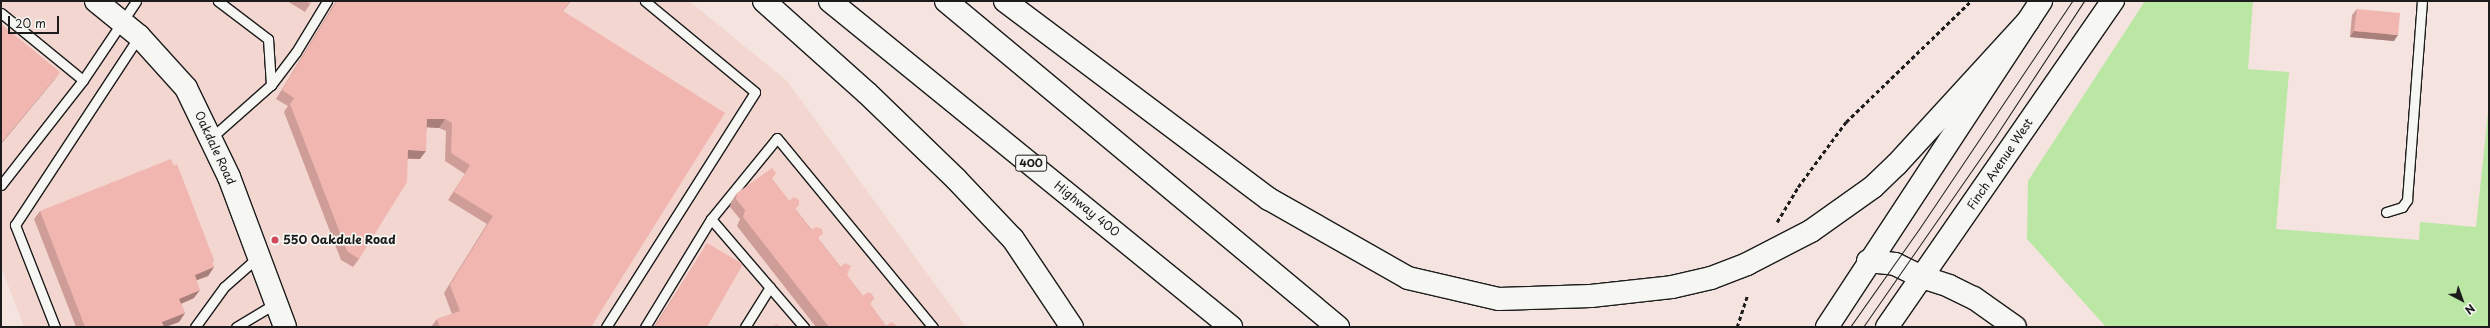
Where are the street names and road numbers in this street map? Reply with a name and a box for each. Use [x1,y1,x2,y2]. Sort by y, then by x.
street label: Oakdale Road [191,108,239,188]
street label: Finch Avenue West [1964,116,2036,212]
road number: 400 [1015,154,1047,172]
street label: Highway 400 [1052,178,1122,240]

